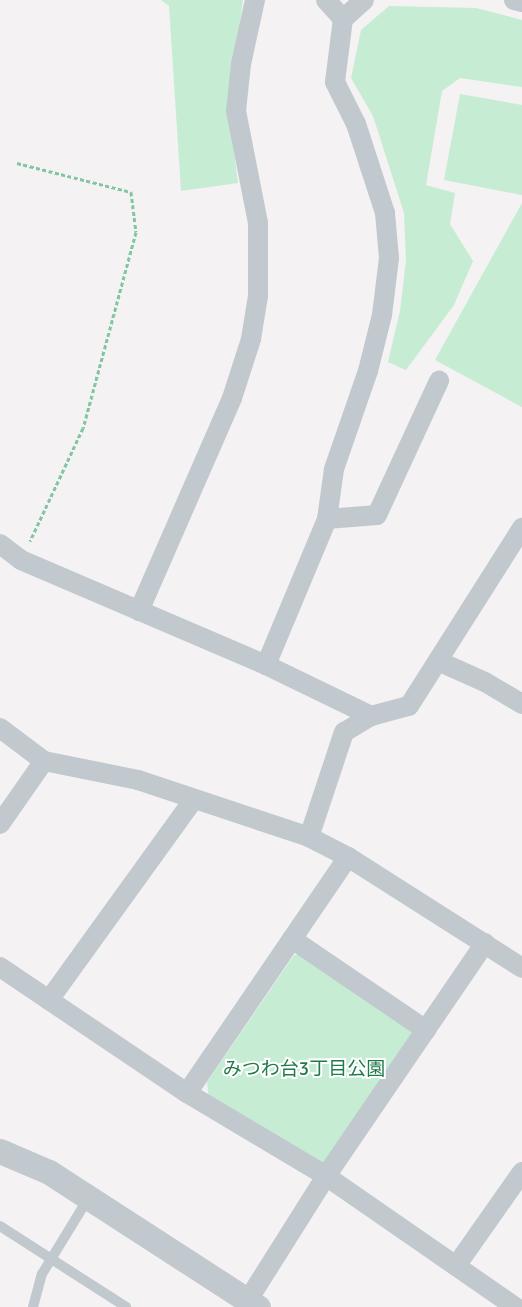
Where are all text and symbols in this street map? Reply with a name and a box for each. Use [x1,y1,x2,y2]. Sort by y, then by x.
park label: みつわ台3丁目公園 [223,1059,385,1081]

